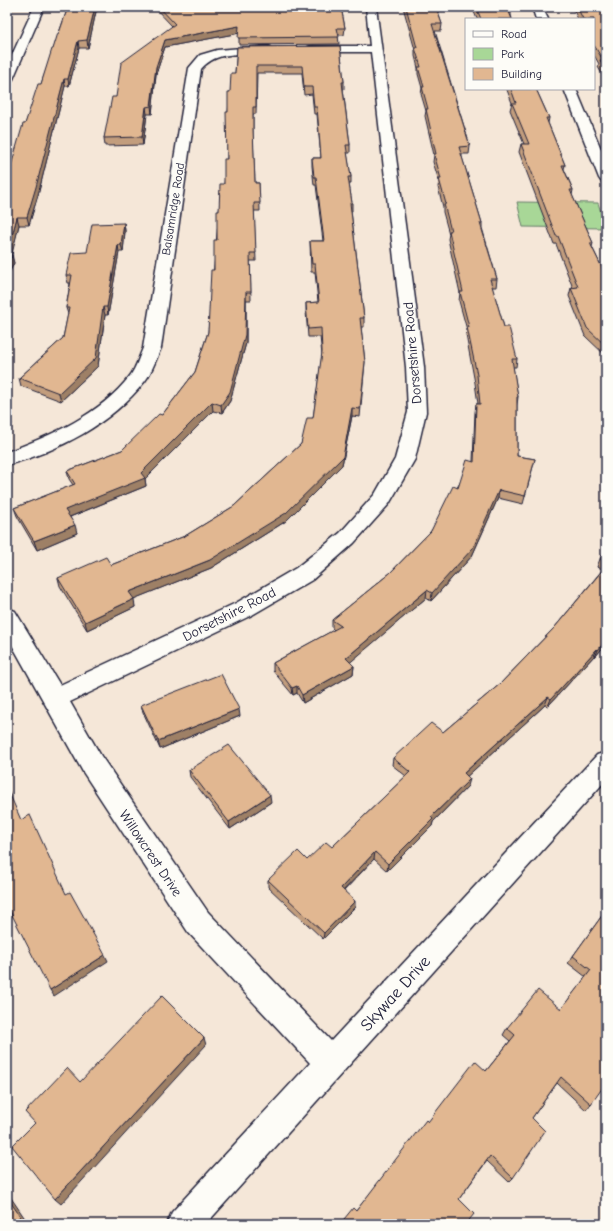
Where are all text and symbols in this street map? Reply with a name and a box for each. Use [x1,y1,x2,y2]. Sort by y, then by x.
legend [465,18,595,90]
text: Road [501,27,527,41]
text: Park [501,47,524,61]
text: Building [501,67,542,81]
street label: Balsamridge Road [159,162,187,256]
street label: Dorsetshire Road [400,301,425,405]
street label: Dorsetshire Road [180,584,279,645]
street label: Willowcrest Drive [115,807,186,900]
street label: Skywae Drive [357,952,434,1035]

